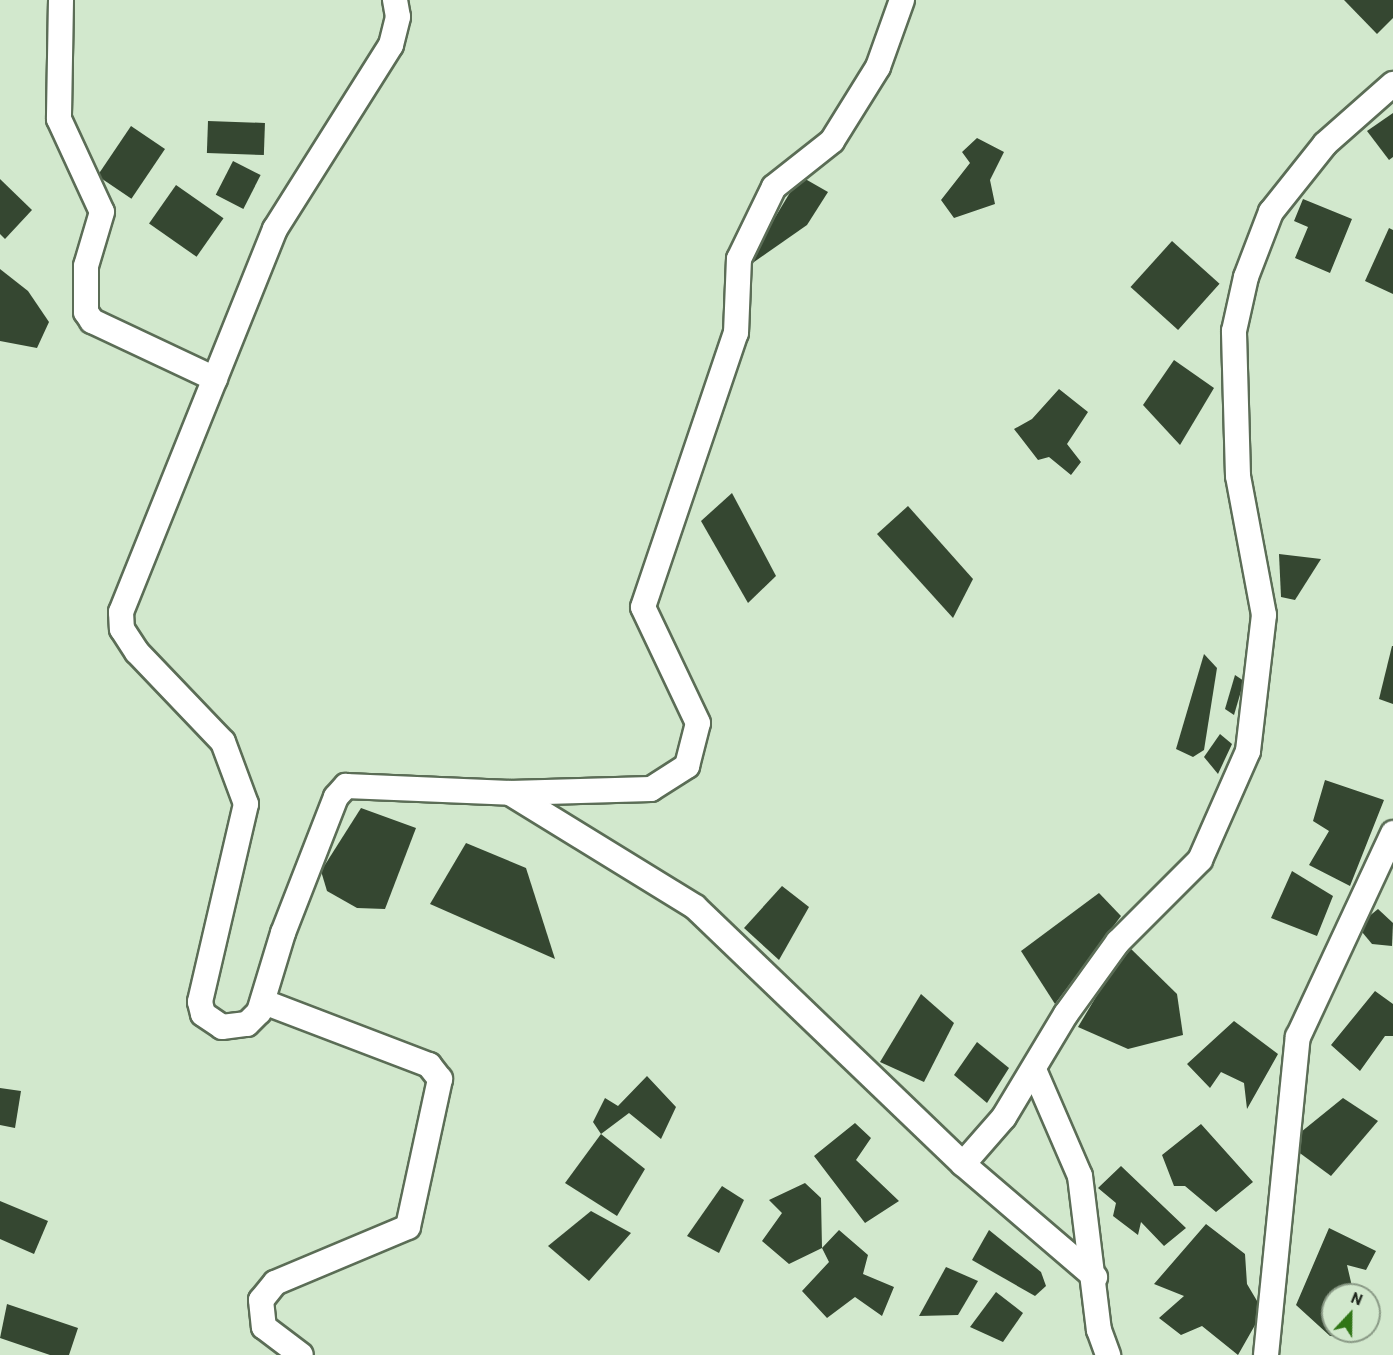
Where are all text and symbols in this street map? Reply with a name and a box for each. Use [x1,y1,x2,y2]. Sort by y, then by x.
north arrow [1321,1283,1381,1343]
text: N [1349,1287,1366,1308]

